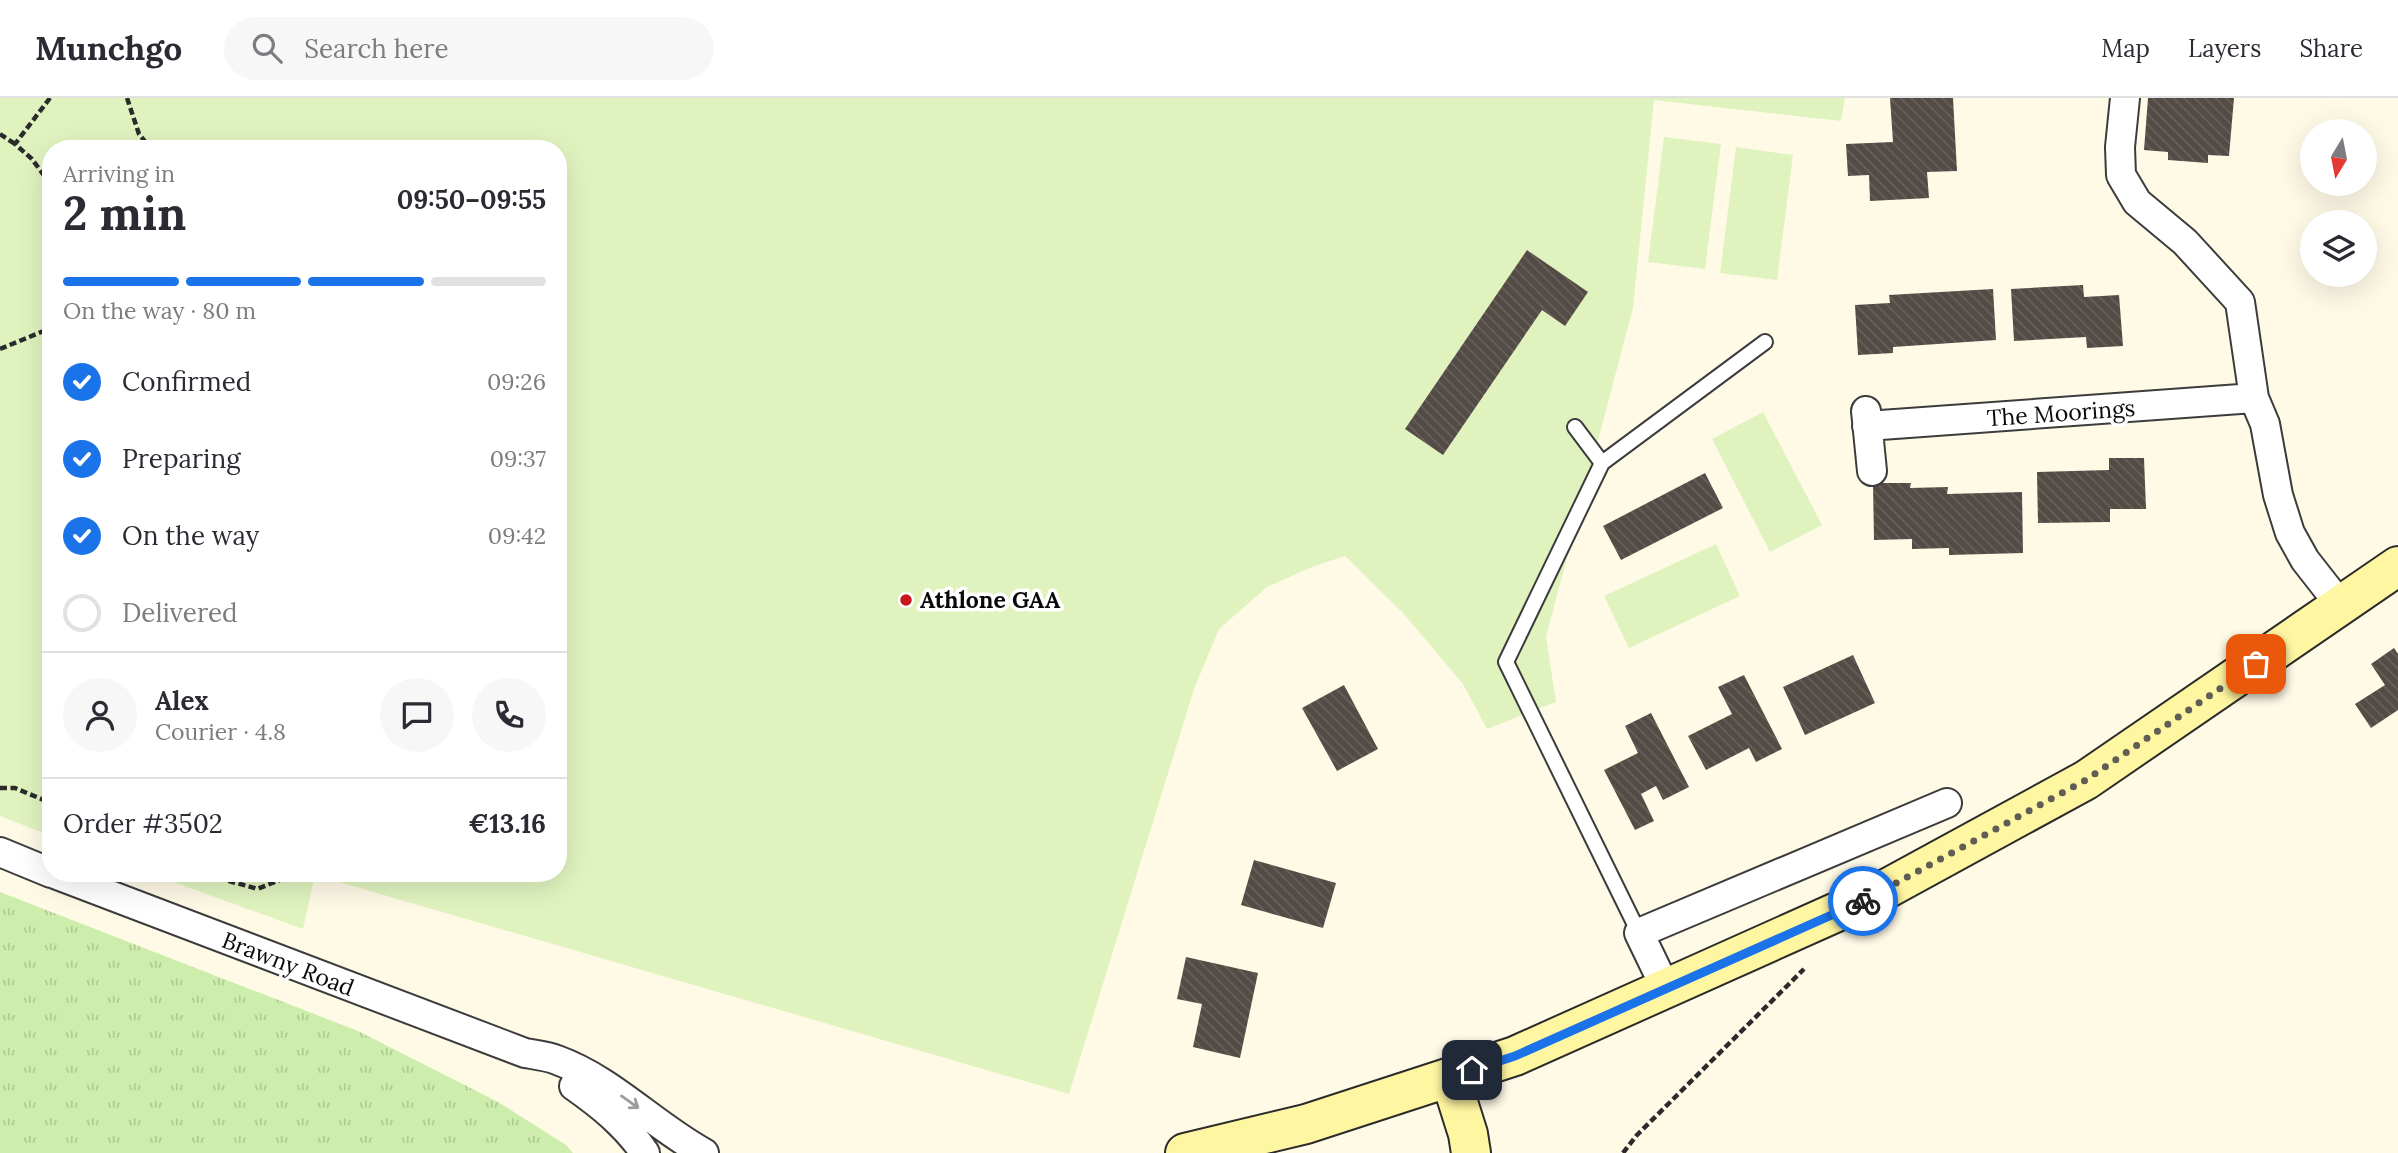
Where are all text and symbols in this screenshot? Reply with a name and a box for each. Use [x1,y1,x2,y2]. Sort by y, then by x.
search box [224,17,714,80]
text: Munchgo [35,27,182,69]
icon: search [248,29,286,67]
text: Search here [304,32,449,65]
text: Map [2101,33,2150,64]
text: Layers [2188,33,2261,64]
text: Share [2299,33,2363,64]
north arrow [2300,119,2376,196]
map controls [2300,119,2377,287]
text: Arriving in [63,159,175,188]
text: 09:50–09:55 [397,183,546,216]
text: 2 min [63,184,186,243]
button: layers [2300,210,2377,287]
text: On the way · 80 m [63,296,256,325]
icon: check [63,363,101,401]
text: Confirmed [122,365,251,398]
text: 09:26 [487,367,546,396]
street label: The Moorings [1986,393,2136,432]
icon: check [63,440,101,478]
text: Preparing [122,442,241,475]
text: 09:37 [490,444,546,473]
icon: check [63,517,101,555]
text: On the way [122,519,259,552]
text: 09:42 [488,521,546,550]
place label: Athlone GAA [920,585,1061,614]
marker: Athlone GAA [898,592,914,608]
text: Delivered [122,596,238,629]
pin [2226,634,2286,694]
icon: bag [2237,645,2275,683]
button: person [63,678,137,752]
button: chat [380,678,454,752]
button: phone [472,678,546,752]
text: Alex [155,684,209,717]
text: Courier · 4.8 [155,717,286,746]
text: Order #3502 [63,807,223,840]
text: €13.16 [468,807,546,840]
courier [1828,866,1898,936]
icon: bike [1844,882,1882,920]
street label: Brawny Road [218,925,359,1002]
pin [1442,1040,1502,1100]
icon: home [1453,1051,1491,1089]
one-way arrow [620,1095,639,1109]

